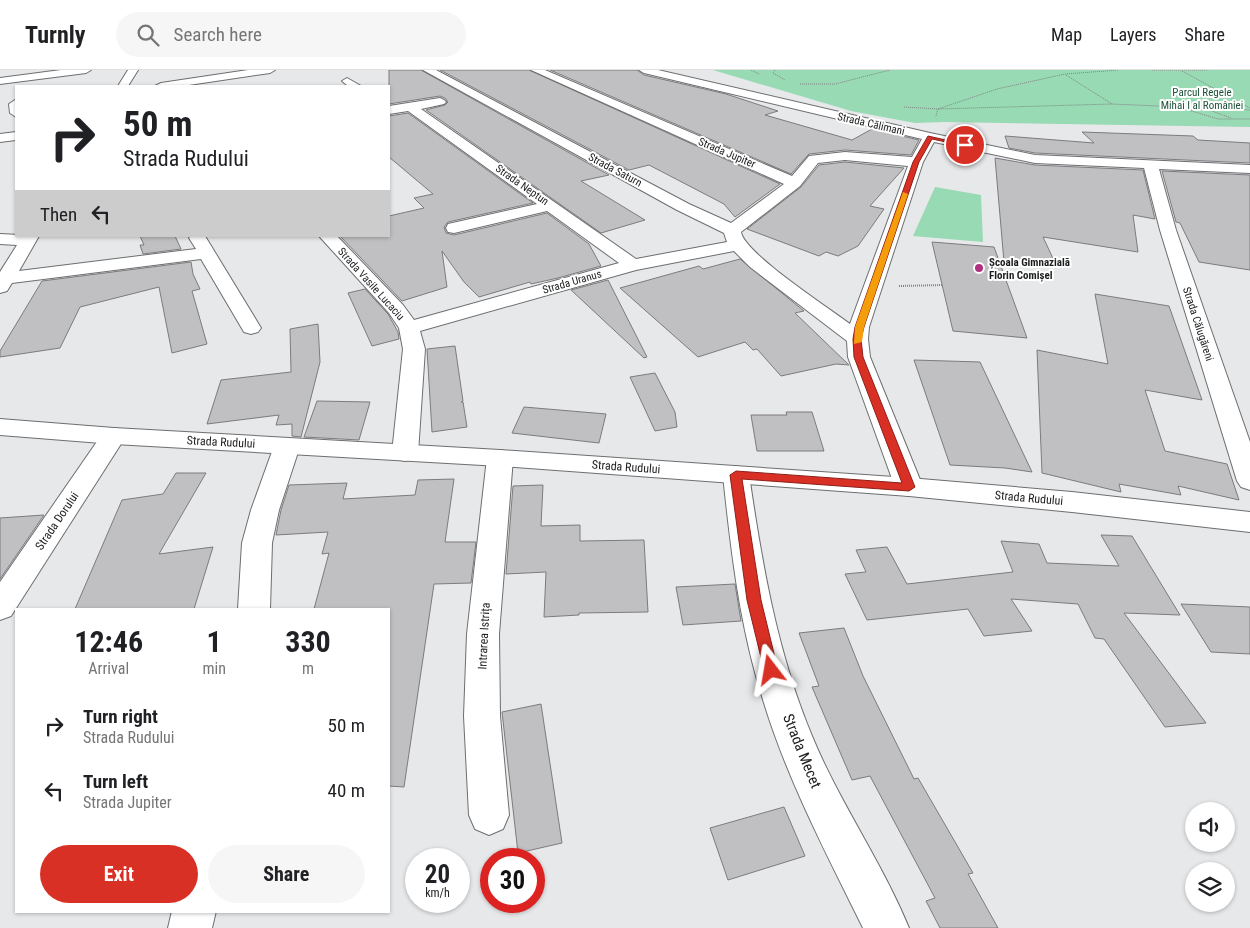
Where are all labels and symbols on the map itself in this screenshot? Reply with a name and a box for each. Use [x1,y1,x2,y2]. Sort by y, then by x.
park label: Parcul Regele Mihai I al României [1161,86,1243,112]
street label: Strada Călimani [836,110,906,138]
pin [944,124,986,166]
street label: Strada Jupiter [696,135,758,171]
street label: Strada Saturn [586,150,644,190]
street label: Strada Neptun [493,162,551,208]
street label: Strada Vasile Lucaciu [335,245,407,323]
place label: Școala Gimnazială Florin Comișel [989,256,1070,282]
marker: Școala Gimnazială Florin Comișel [973,262,985,274]
street label: Strada Uranus [541,267,603,297]
street label: Strada Călugăreni [1180,285,1216,363]
street label: Strada Rudului [186,433,256,451]
street label: Strada Rudului [591,458,661,476]
street label: Strada Rudului [994,488,1064,508]
street label: Strada Dorului [32,489,82,553]
street label: Intrarea Istrița [475,602,494,670]
position arrow [744,643,796,695]
street label: Strada Mecet [779,711,825,791]
speed limit sign: 30 [480,848,545,913]

